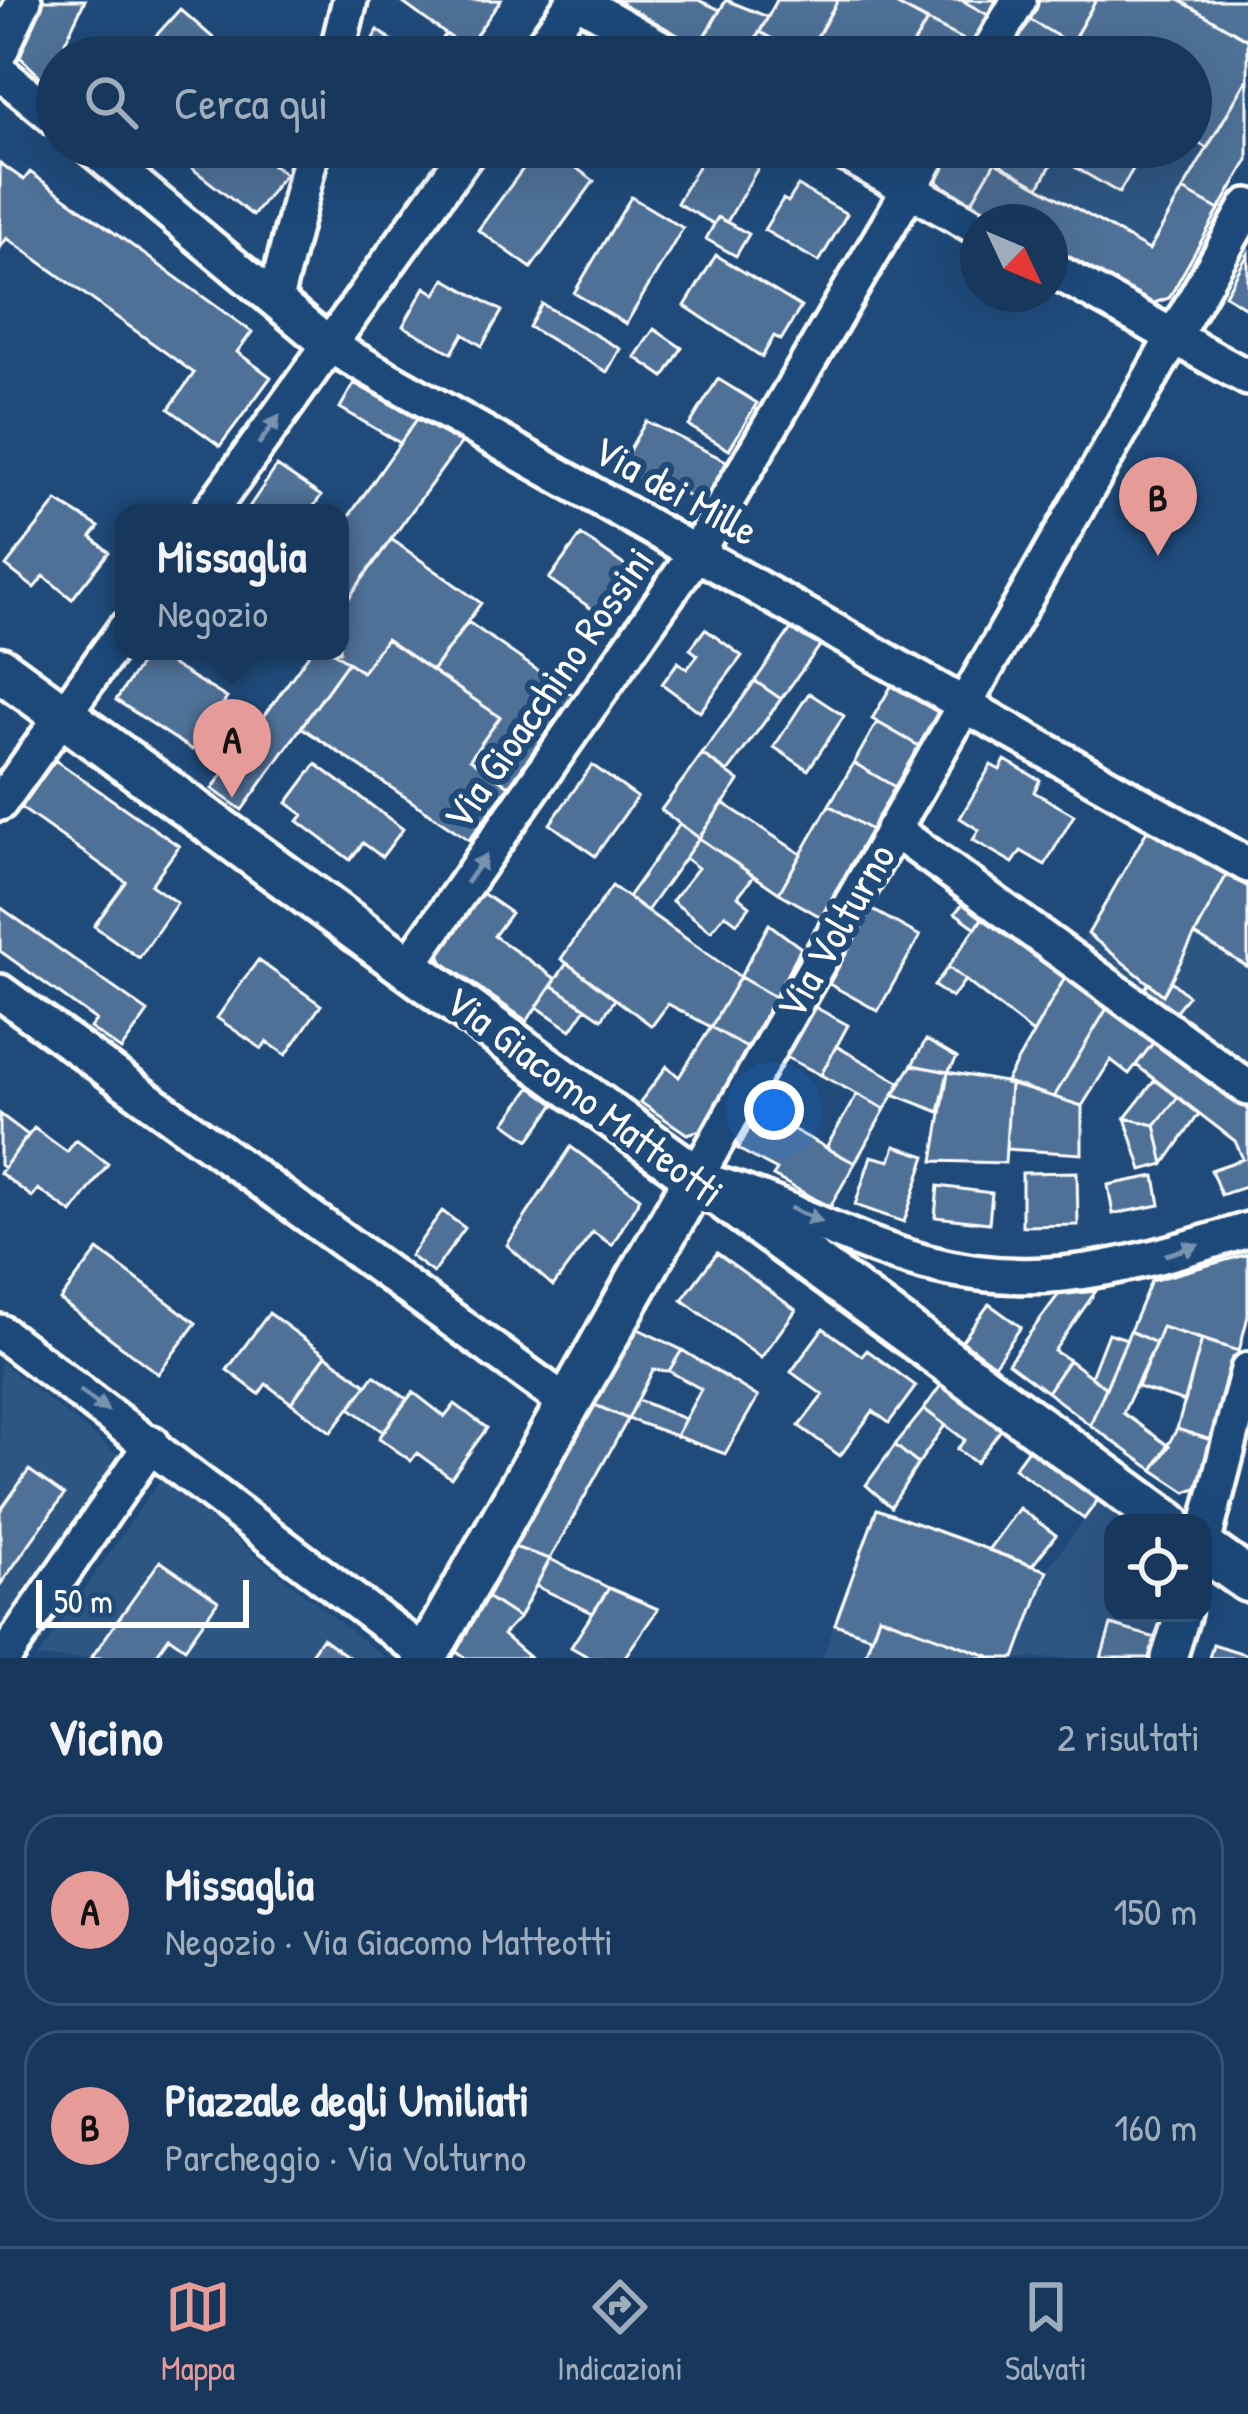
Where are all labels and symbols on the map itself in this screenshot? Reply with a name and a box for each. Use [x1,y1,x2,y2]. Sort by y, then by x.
north arrow [960,204,1068,312]
one-way arrow [257,414,281,446]
street label: Via dei Mille [583,421,769,558]
pin: B [1119,457,1197,556]
street label: Via Gioacchino Rossini [429,535,667,841]
pin: A [193,699,271,798]
street label: Via Volturno [761,832,908,1029]
one-way arrow [464,852,487,885]
street label: Via Giacomo Matteotti [434,972,737,1219]
your location [744,1080,804,1140]
one-way arrow [788,1206,823,1226]
one-way arrow [1164,1240,1201,1258]
one-way arrow [79,1389,110,1413]
scale bar [36,1574,249,1627]

